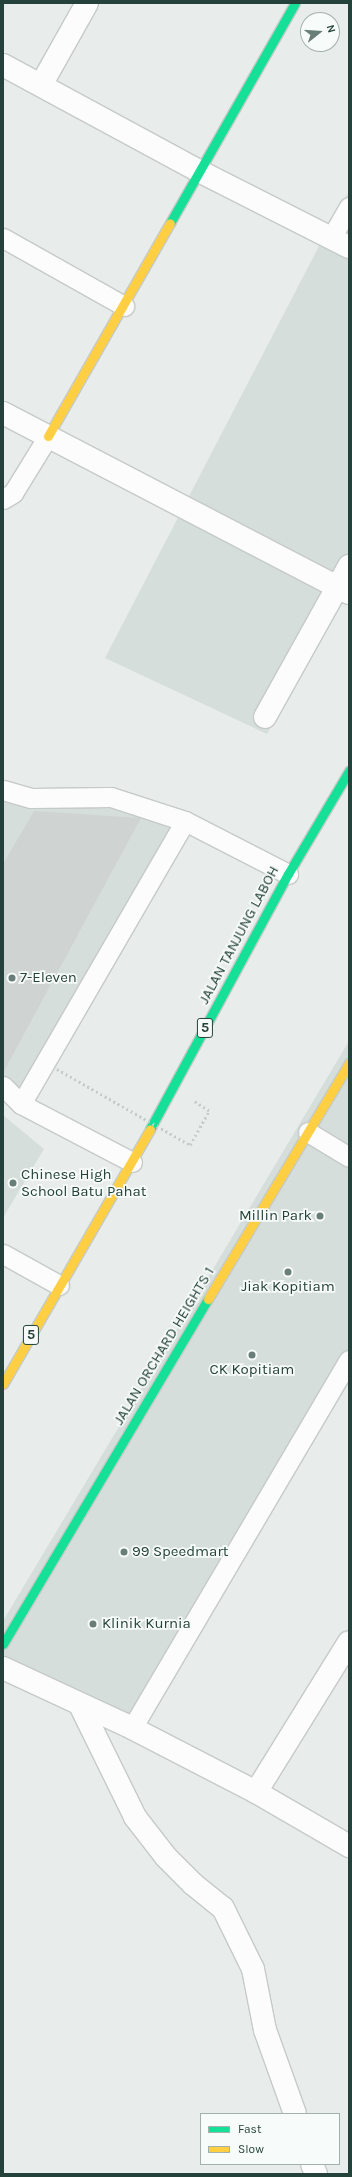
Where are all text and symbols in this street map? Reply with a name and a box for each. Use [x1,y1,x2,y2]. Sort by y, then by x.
north arrow [300,12,340,52]
text: N [324,23,338,34]
street label: JALAN TANJUNG LABOH [195,863,283,1007]
place label: 7-Eleven [20,969,77,987]
marker: 7-Eleven [7,973,17,983]
road number: 5 [196,1016,214,1040]
place label: Chinese High School Batu Pahat [21,1165,146,1200]
marker: Chinese High School Batu Pahat [8,1178,18,1188]
place label: Millin Park [239,1207,312,1225]
marker: Millin Park [315,1211,325,1221]
street label: JALAN ORCHARD HEIGHTS 1 [110,1264,218,1428]
marker: Jiak Kopitiam [283,1267,293,1277]
place label: Jiak Kopitiam [241,1278,335,1296]
road number: 5 [22,1323,40,1347]
marker: CK Kopitiam [247,1350,257,1360]
place label: CK Kopitiam [210,1361,294,1379]
place label: 99 Speedmart [132,1543,228,1561]
marker: 99 Speedmart [119,1547,129,1557]
place label: Klinik Kurnia [102,1615,191,1633]
marker: Klinik Kurnia [87,1618,99,1630]
legend [200,2113,340,2165]
text: Fast [238,2122,261,2136]
text: Slow [238,2142,264,2156]

